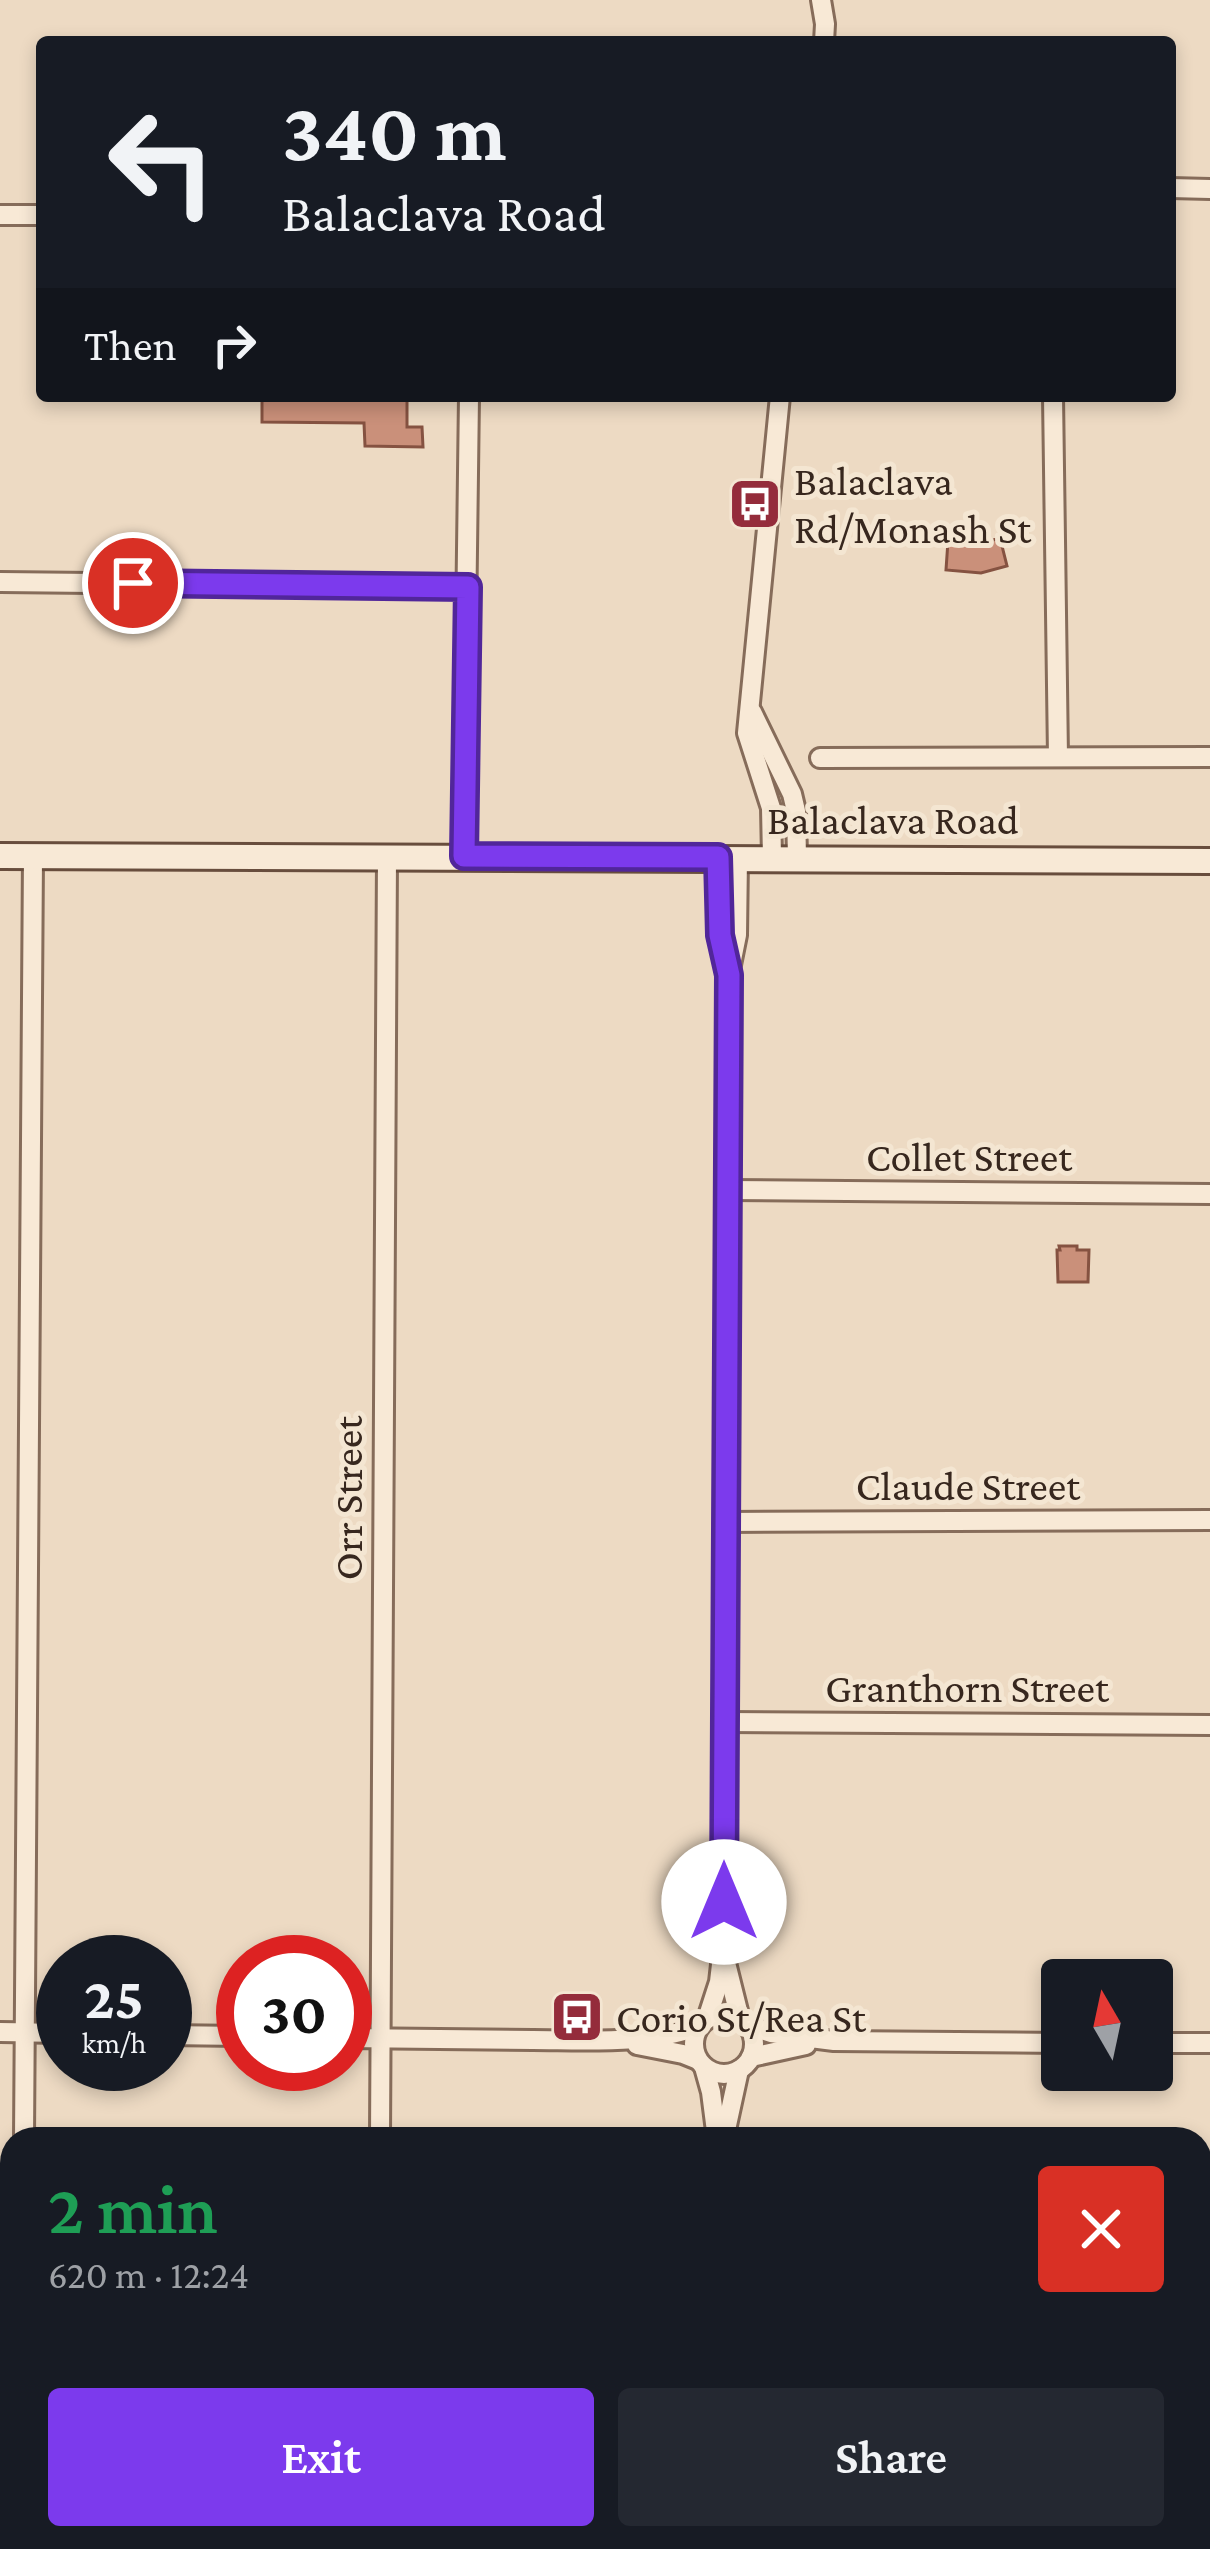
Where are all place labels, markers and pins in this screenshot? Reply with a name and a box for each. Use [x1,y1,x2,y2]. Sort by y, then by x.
place label: Balaclava Rd/Monash St [794,457,1032,552]
bus stop icon: Balaclava Rd/Monash St [727,476,783,532]
pin [82,532,184,634]
bus stop icon: Corio St/Rea St [549,1989,605,2045]
place label: Corio St/Rea St [616,1994,867,2041]

